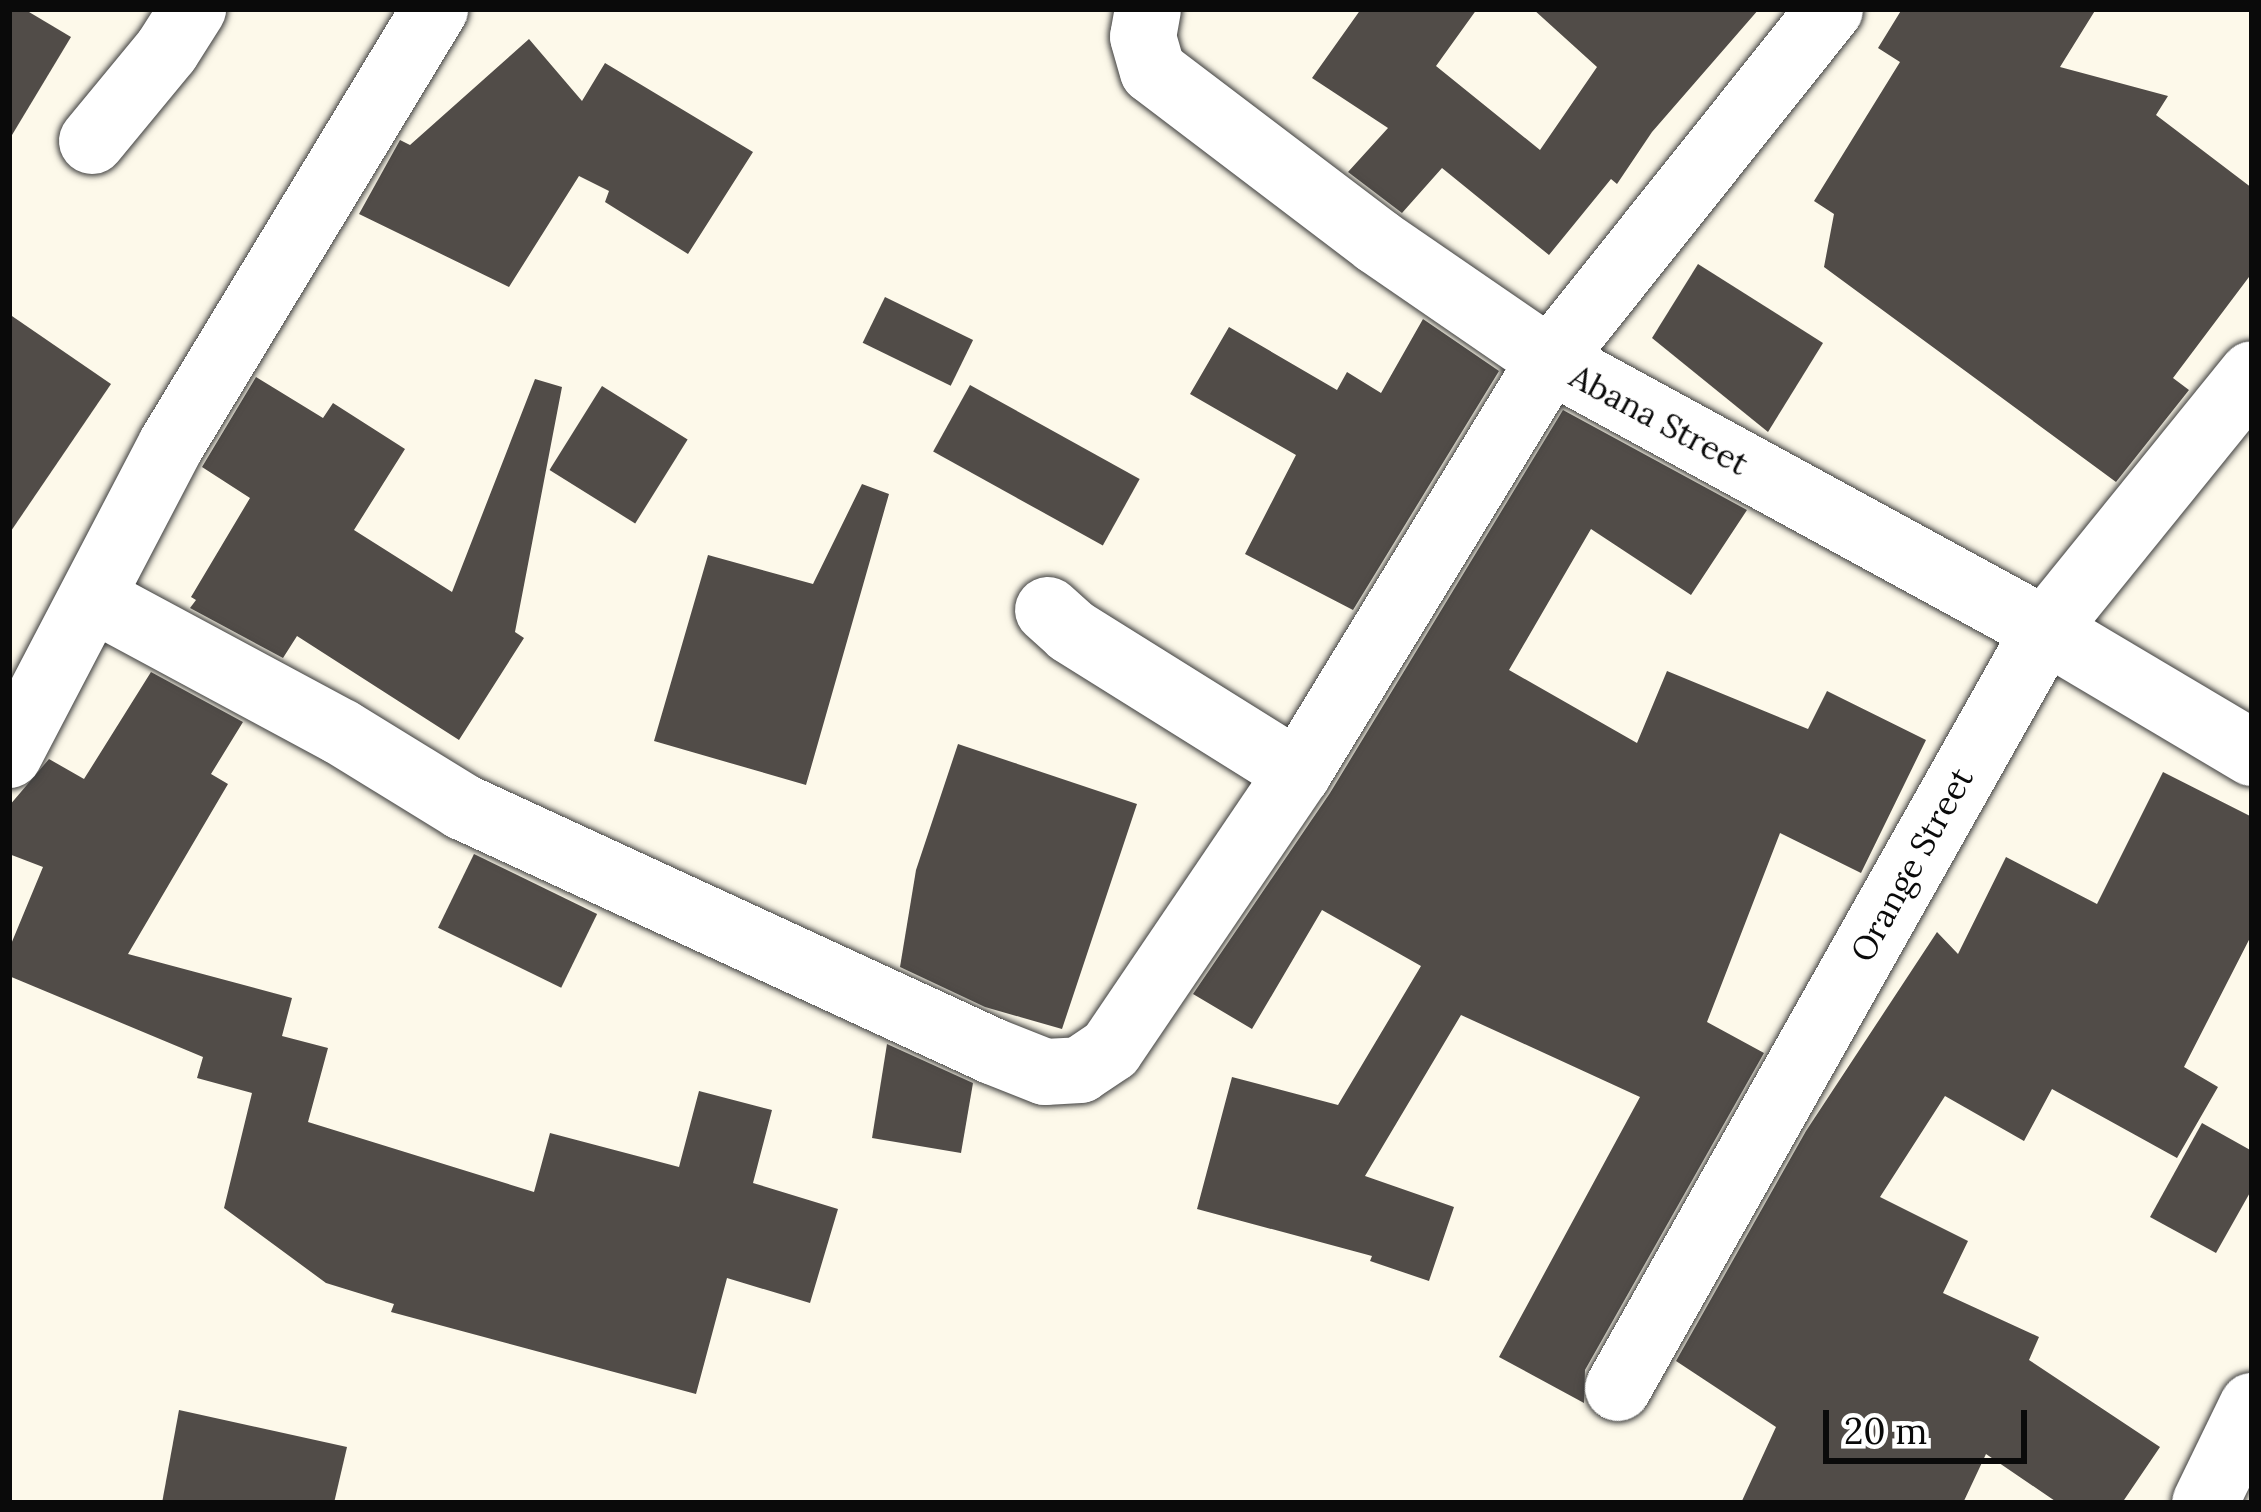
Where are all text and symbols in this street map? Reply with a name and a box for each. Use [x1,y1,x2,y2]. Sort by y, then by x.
street label: Abana Street [1563,356,1755,484]
street label: Orange Street [1842,761,1982,969]
scale bar [1829,1386,2033,1460]
text: 20 m [1844,1408,1927,1454]

